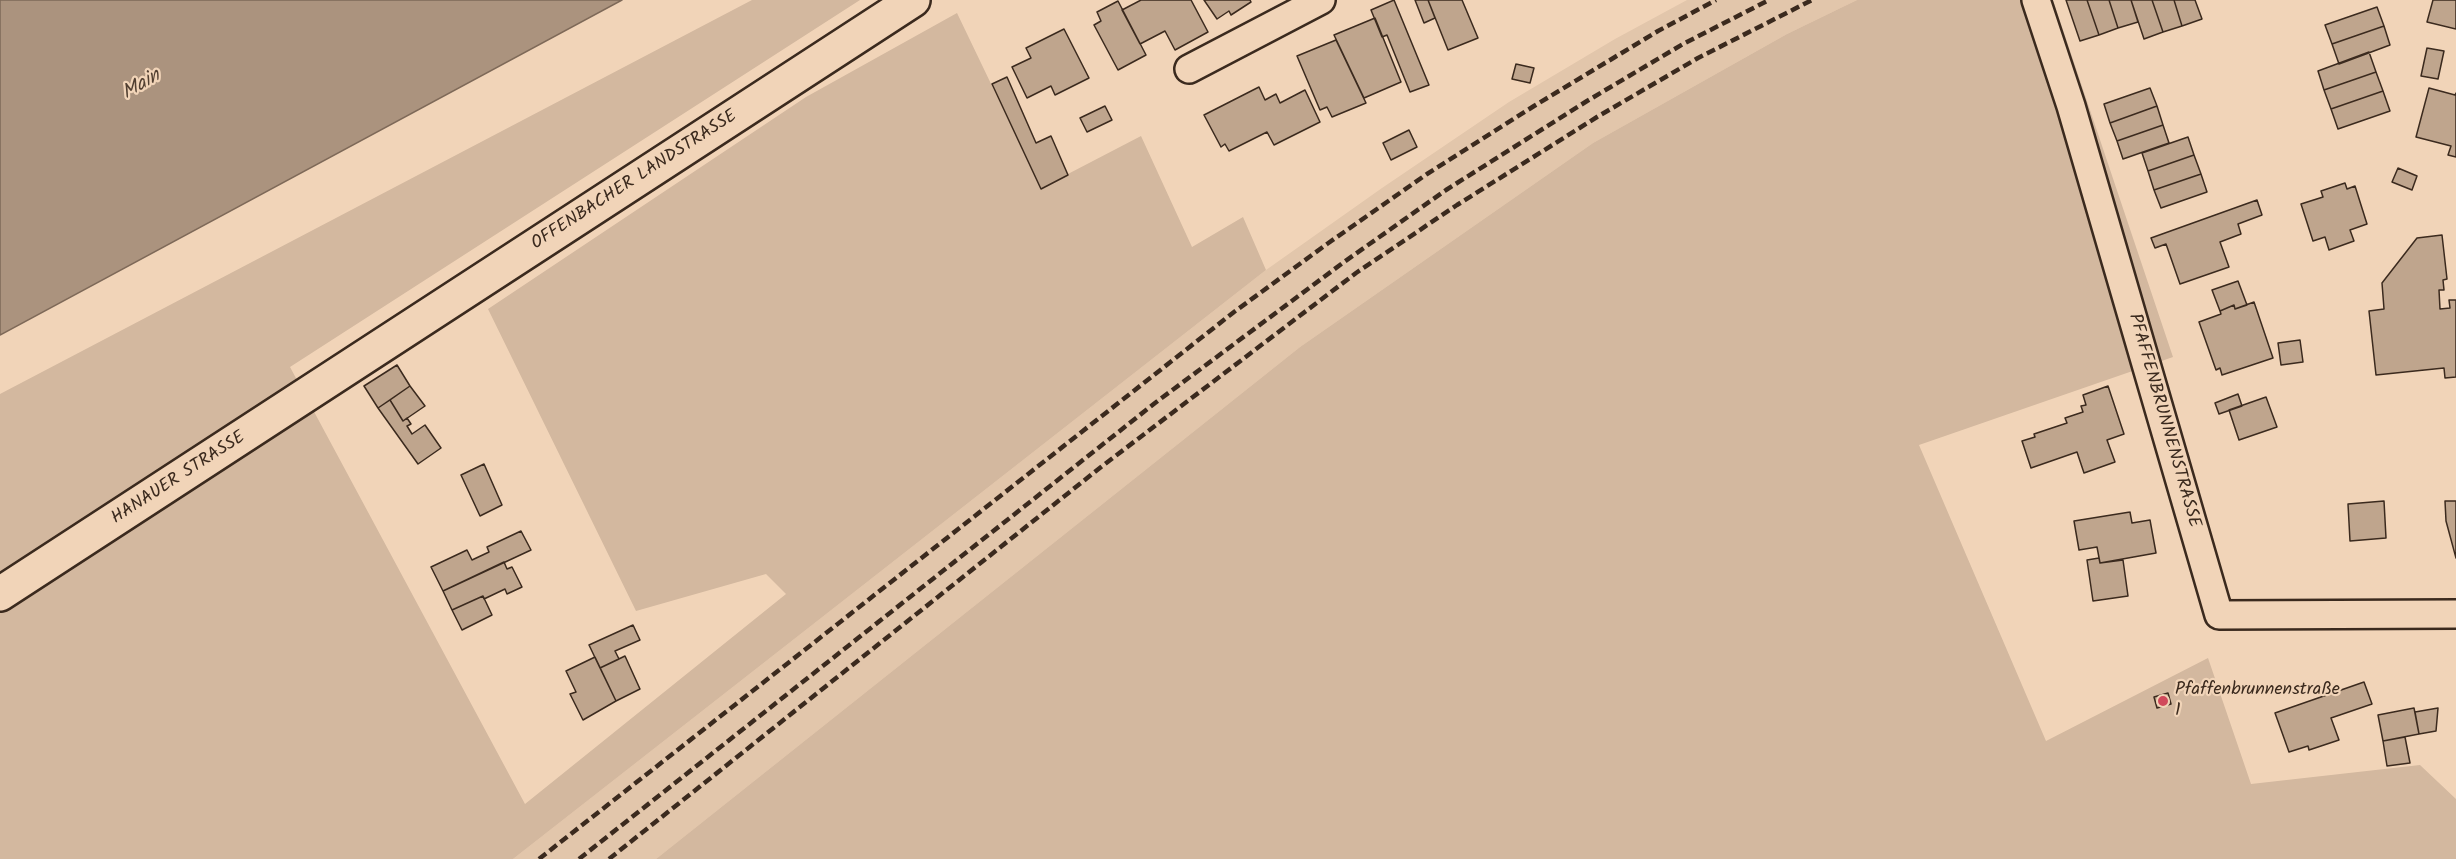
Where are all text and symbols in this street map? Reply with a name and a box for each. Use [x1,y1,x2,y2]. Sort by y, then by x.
water label: Main [118,65,166,107]
street label: OFFENBACHER LANDSTRASSE [528,106,742,256]
street label: PFAFFENBRUNNENSTRASSE [2122,311,2204,531]
street label: HANAUER STRASSE [108,428,250,530]
place label: Pfaffenbrunnenstraße 1 [2175,680,2340,722]
marker: Pfaffenbrunnenstraße 1 [2156,694,2170,708]

